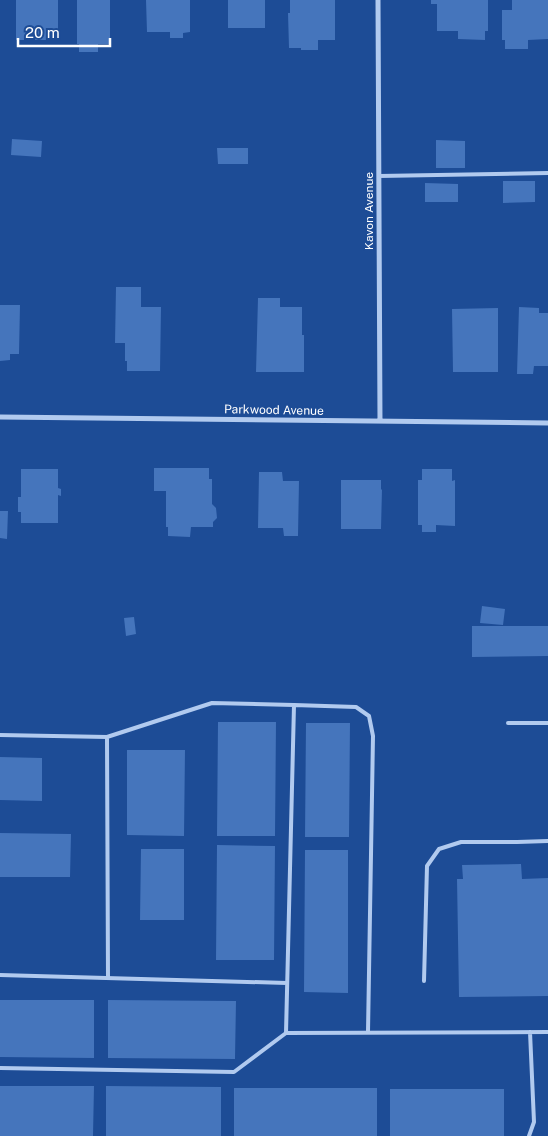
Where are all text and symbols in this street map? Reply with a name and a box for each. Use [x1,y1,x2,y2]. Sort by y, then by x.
scale bar [18,15,110,47]
text: 20 m [25,24,60,41]
street label: Kavon Avenue [362,172,376,250]
street label: Parkwood Avenue [224,402,324,418]

